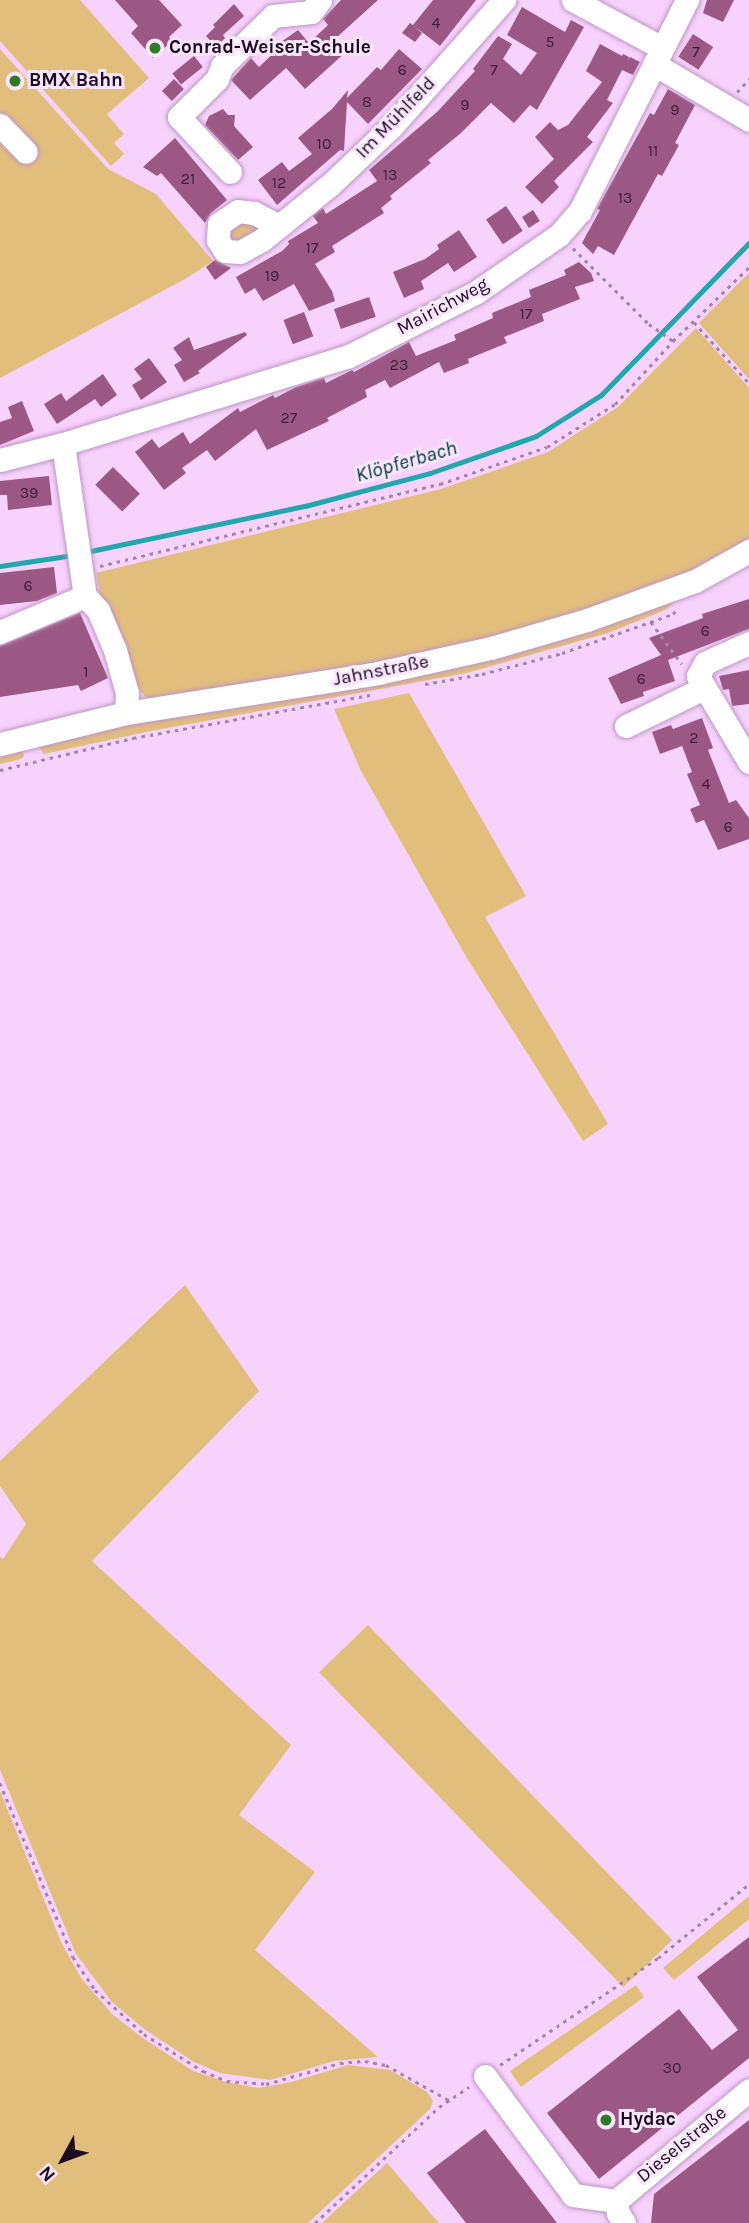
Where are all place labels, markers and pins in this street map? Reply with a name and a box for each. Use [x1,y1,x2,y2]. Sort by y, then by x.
place label: Conrad-Weiser-Schule [169,37,371,59]
marker: Conrad-Weiser-Schule [147,40,163,56]
place label: BMX Bahn [29,70,123,92]
marker: BMX Bahn [7,73,23,89]
place label: Hydac [620,2109,676,2131]
marker: Hydac [598,2112,614,2128]

